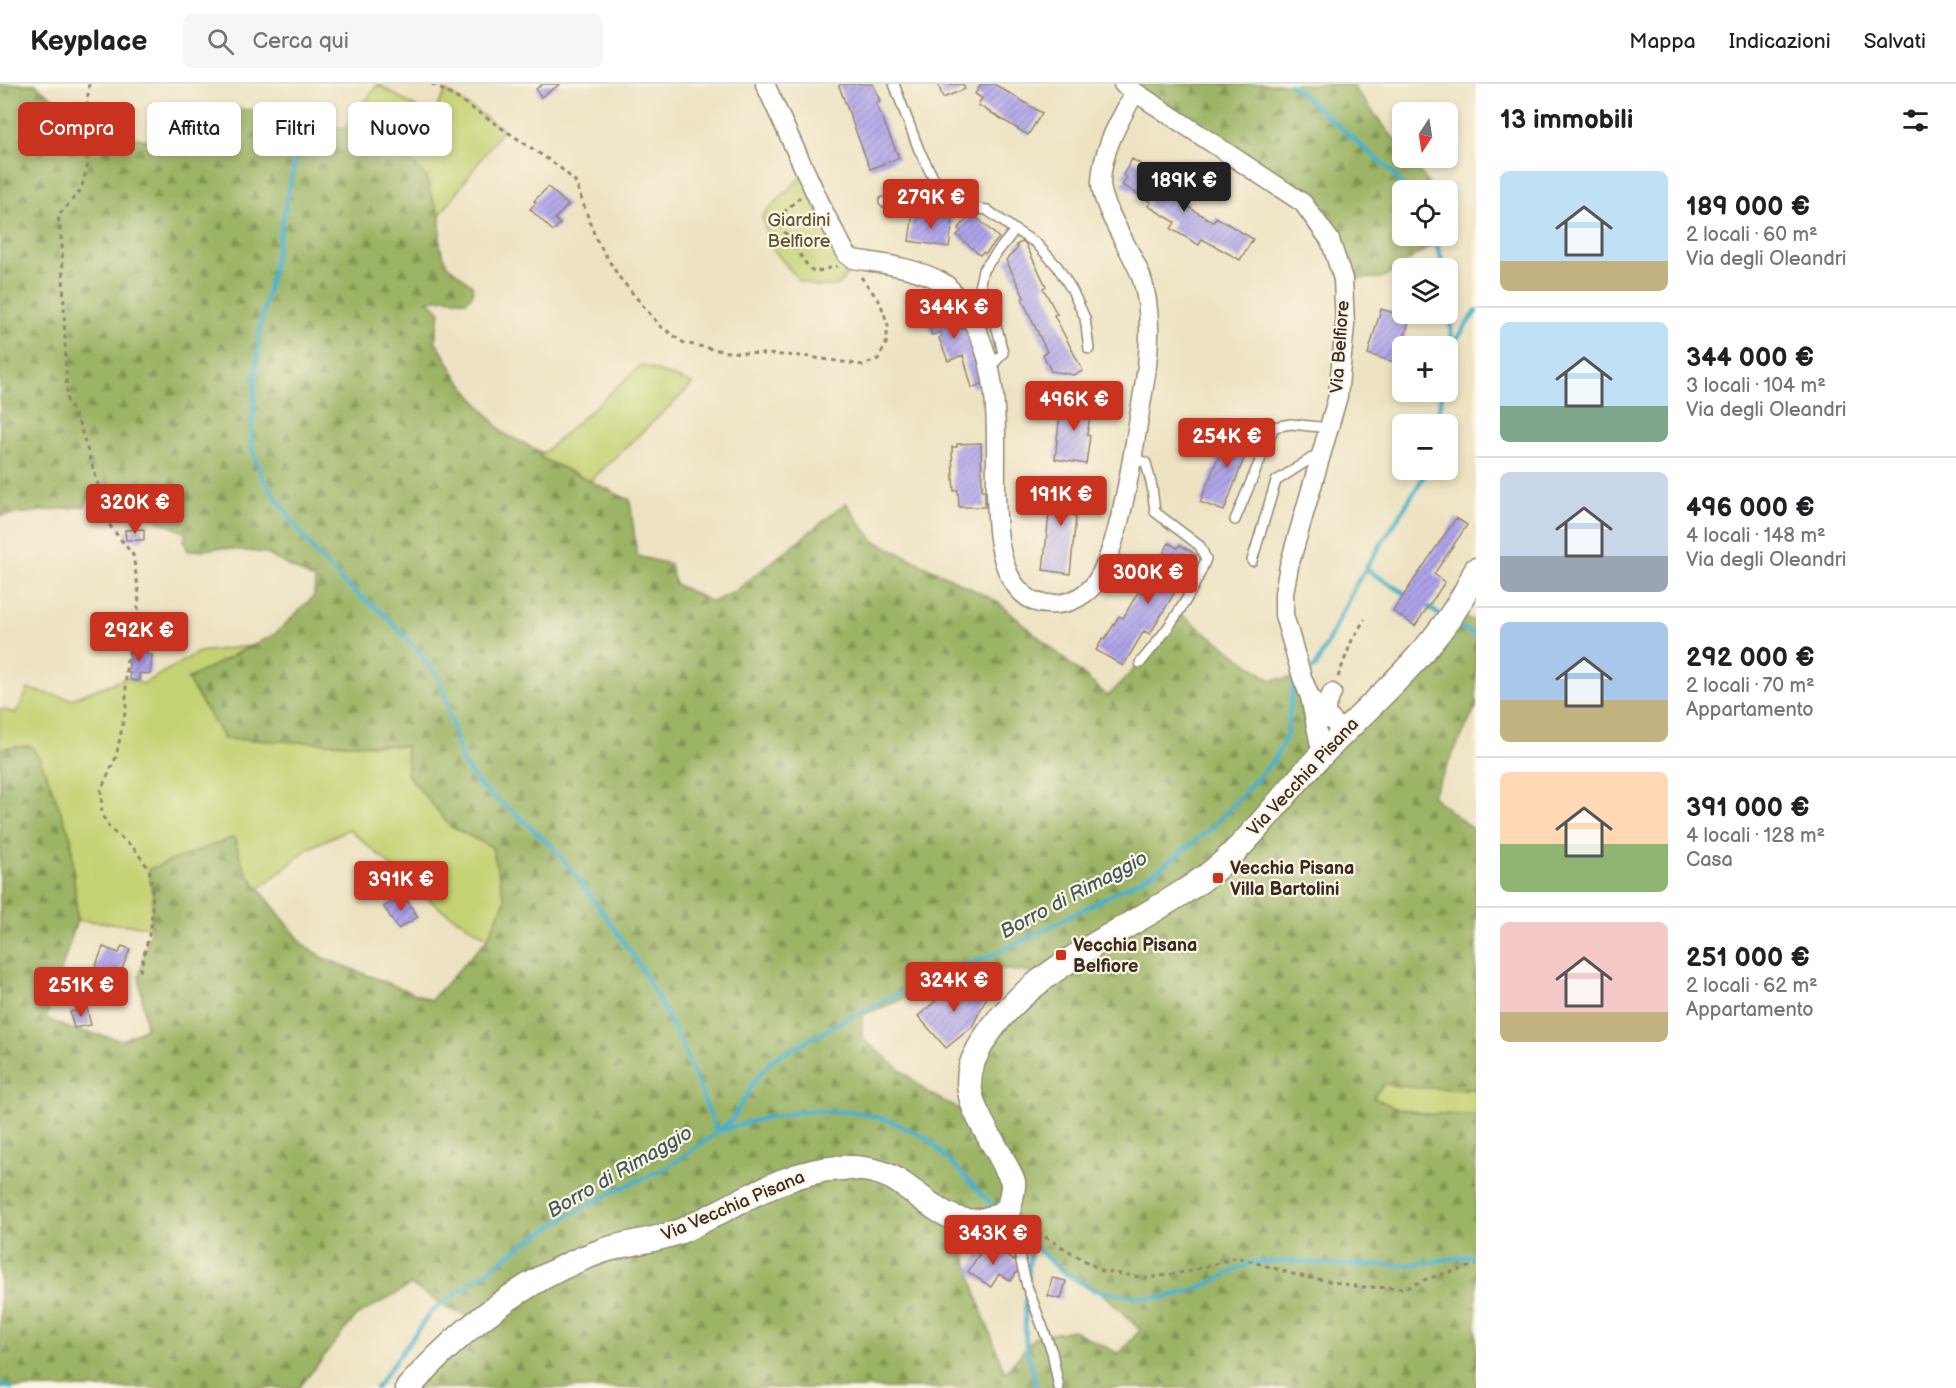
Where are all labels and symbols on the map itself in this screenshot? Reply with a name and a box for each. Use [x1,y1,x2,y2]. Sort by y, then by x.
north arrow [1392,102,1458,168]
pin: 189K € [1135,162,1233,213]
pin: 279K € [882,179,980,230]
park label: Giardini Belfiore [768,210,831,252]
pin: 344K € [905,289,1003,340]
street label: Via Belfiore [1326,299,1354,394]
pin: 496K € [1025,381,1123,432]
pin: 254K € [1178,418,1276,469]
pin: 191K € [1012,476,1110,527]
pin: 320K € [86,484,184,535]
pin: 300K € [1099,554,1197,605]
pin: 292K € [90,612,188,663]
street label: Via Vecchia Pisana [1243,714,1363,840]
water label: Borro di Rimaggio [996,846,1152,944]
place label: Vecchia Pisana Villa Bartolini [1230,858,1354,900]
pin: 391K € [352,861,450,912]
marker: Vecchia Pisana Villa Bartolini [1211,871,1225,885]
place label: Vecchia Pisana Belfiore [1073,935,1197,977]
marker: Vecchia Pisana Belfiore [1054,948,1068,962]
pin: 324K € [905,962,1003,1013]
pin: 251K € [32,967,130,1018]
water label: Borro di Rimaggio [543,1121,697,1223]
street label: Via Vecchia Pisana [658,1166,808,1246]
pin: 343K € [944,1215,1042,1266]

